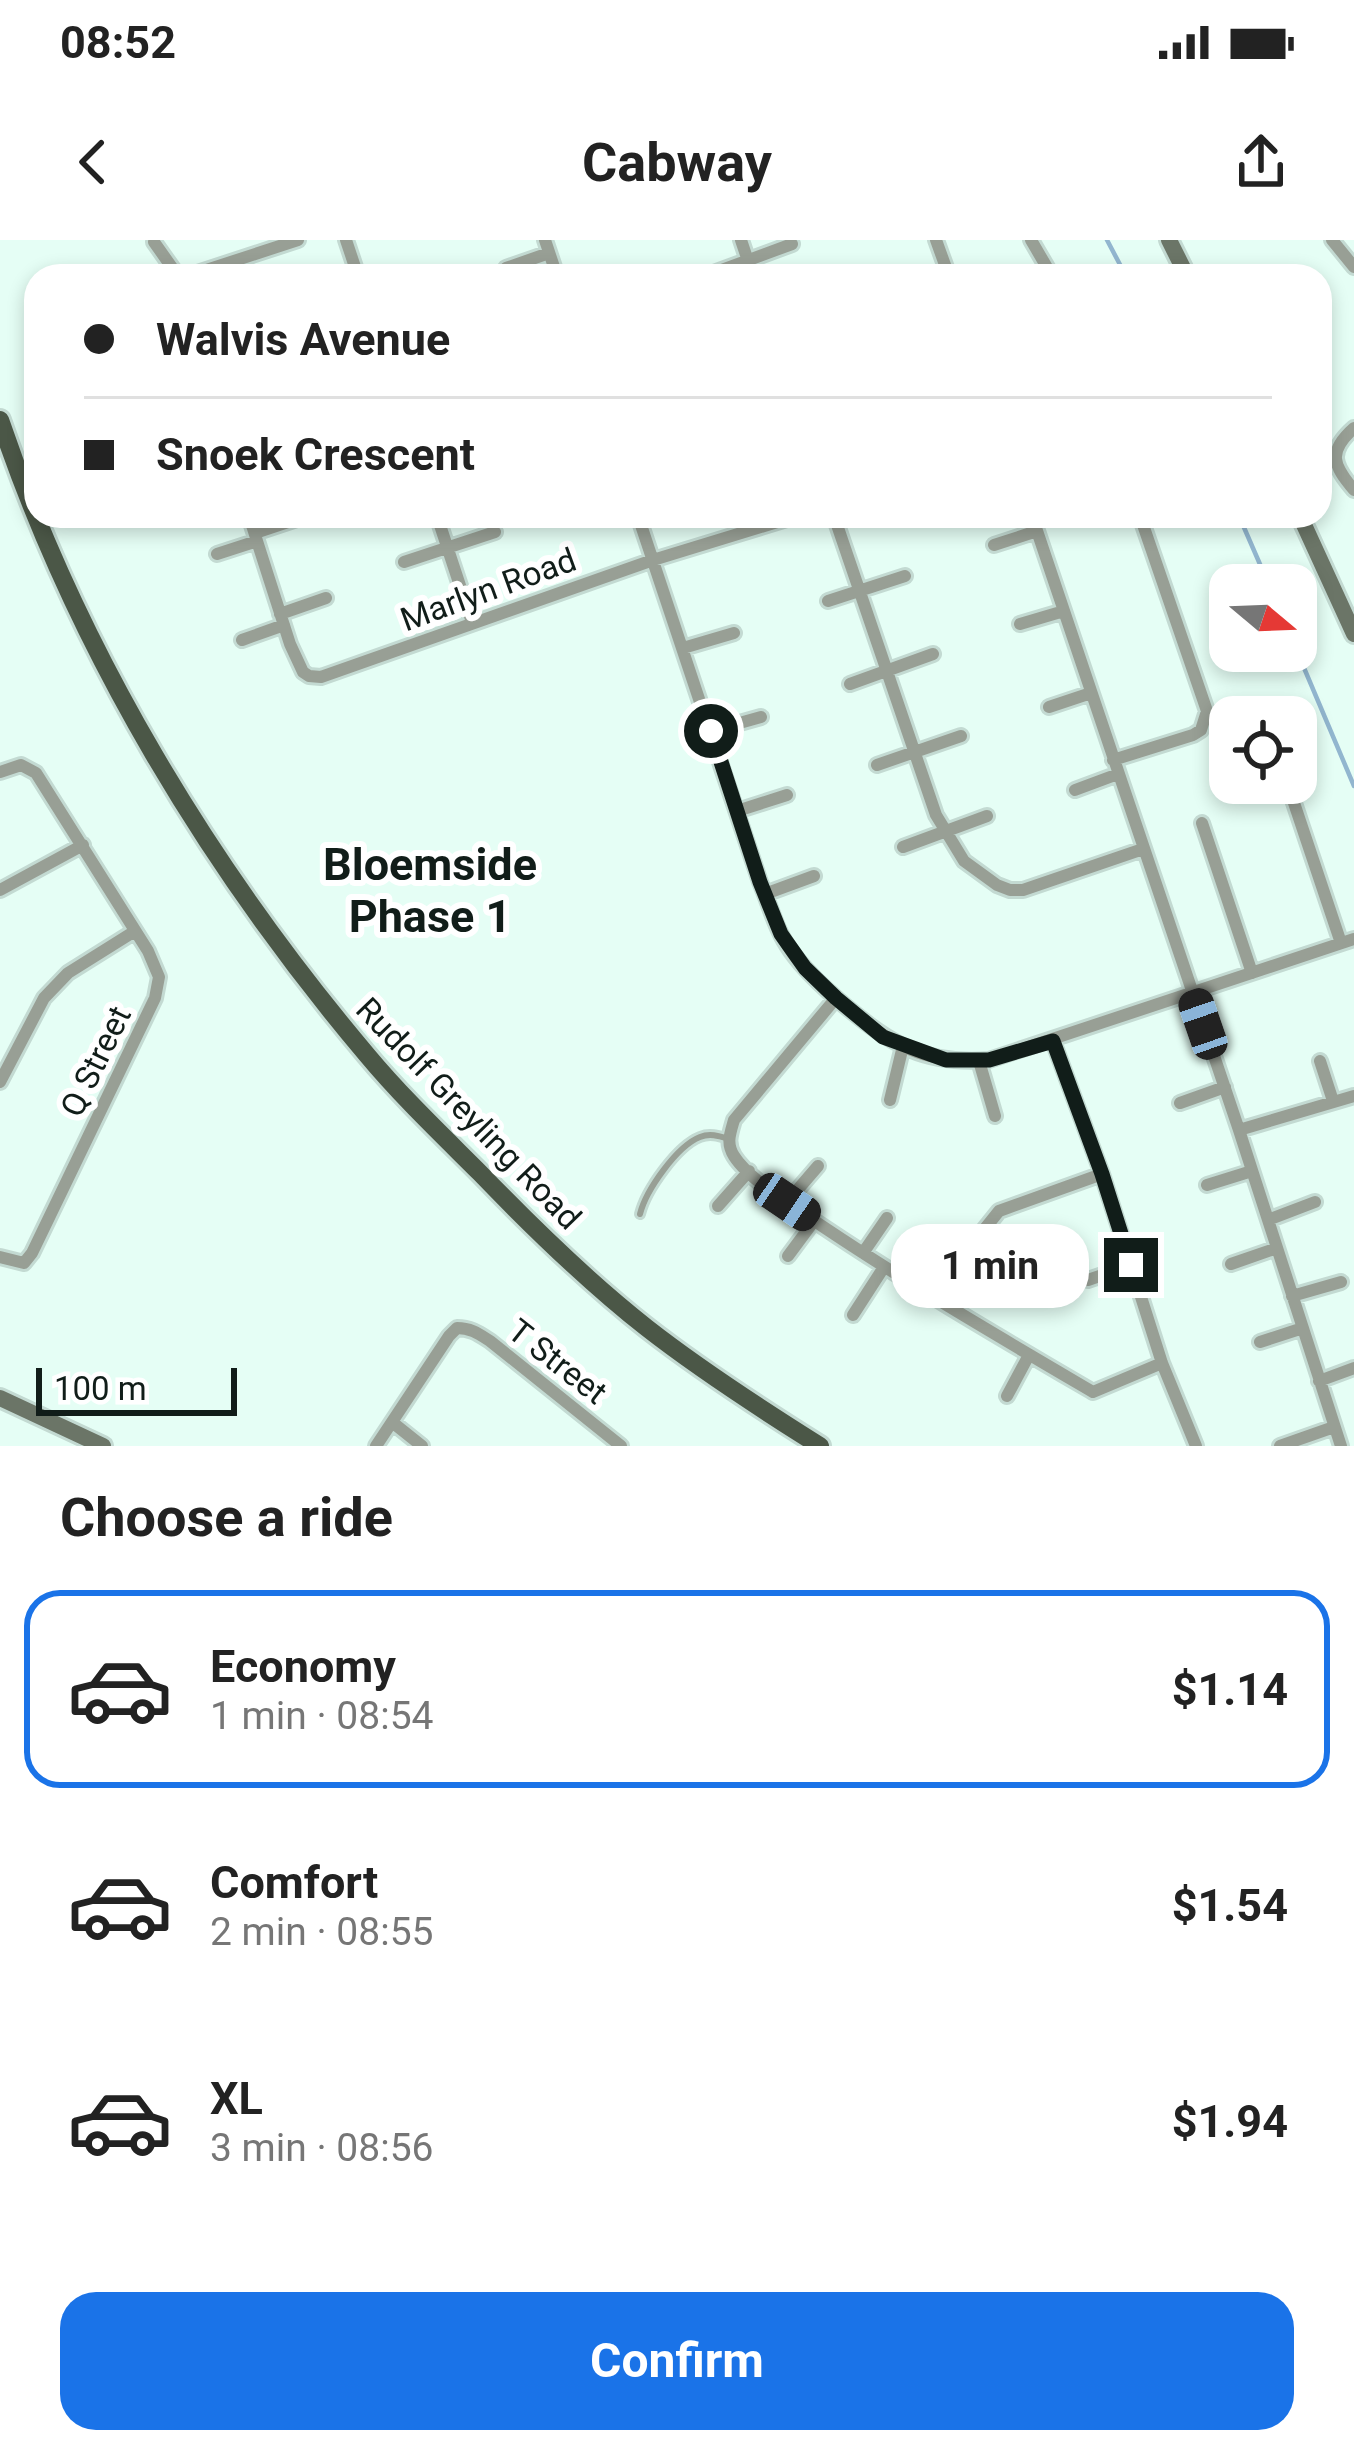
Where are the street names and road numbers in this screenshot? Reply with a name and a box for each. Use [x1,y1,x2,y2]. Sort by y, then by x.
street label: Marlyn Road [395,540,581,639]
street label: Rudolf Greyling Road [348,990,589,1237]
street label: Q Street [52,1000,139,1123]
street label: T Street [501,1311,615,1412]

